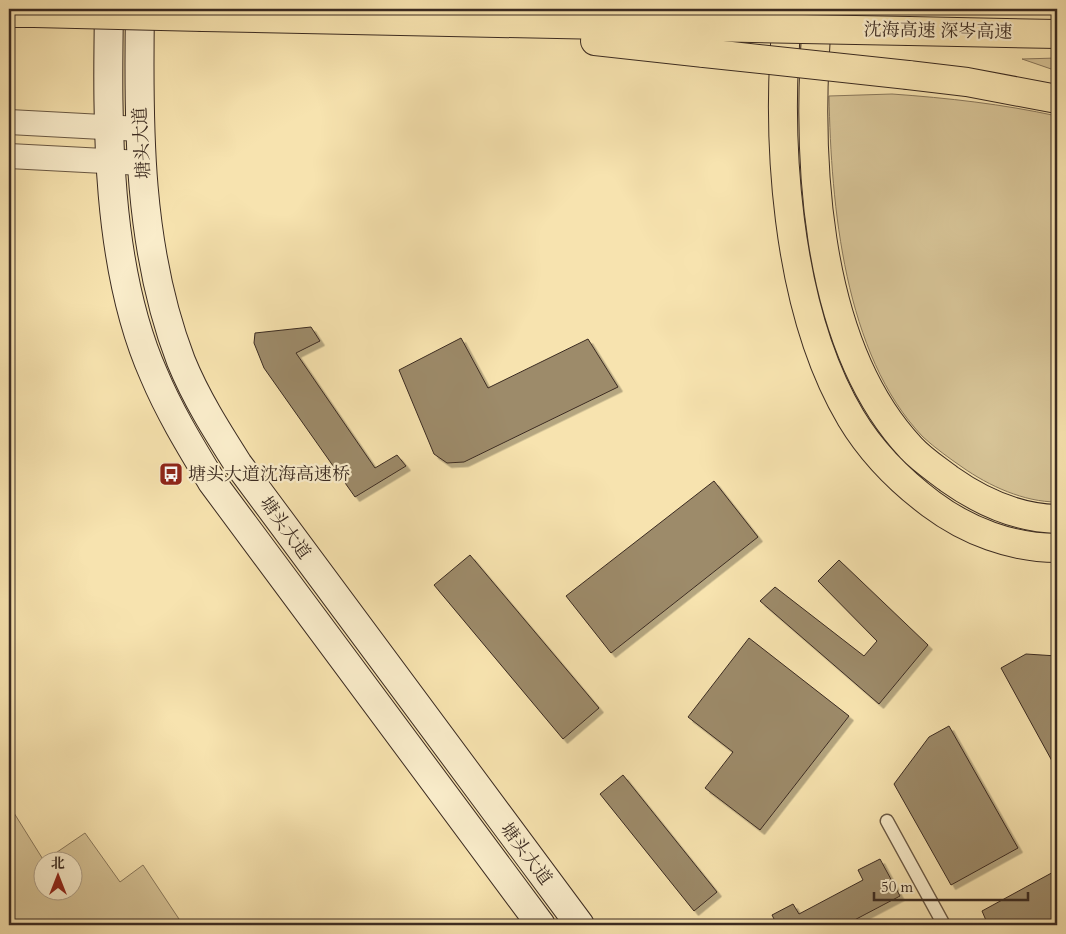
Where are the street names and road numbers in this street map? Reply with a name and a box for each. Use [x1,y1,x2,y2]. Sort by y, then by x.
street label: 沈海高速 深岑高速 [863,17,1013,45]
street label: 塘头大道 [128,106,156,180]
street label: 塘头大道 [254,492,316,564]
street label: 塘头大道 [494,818,558,890]

